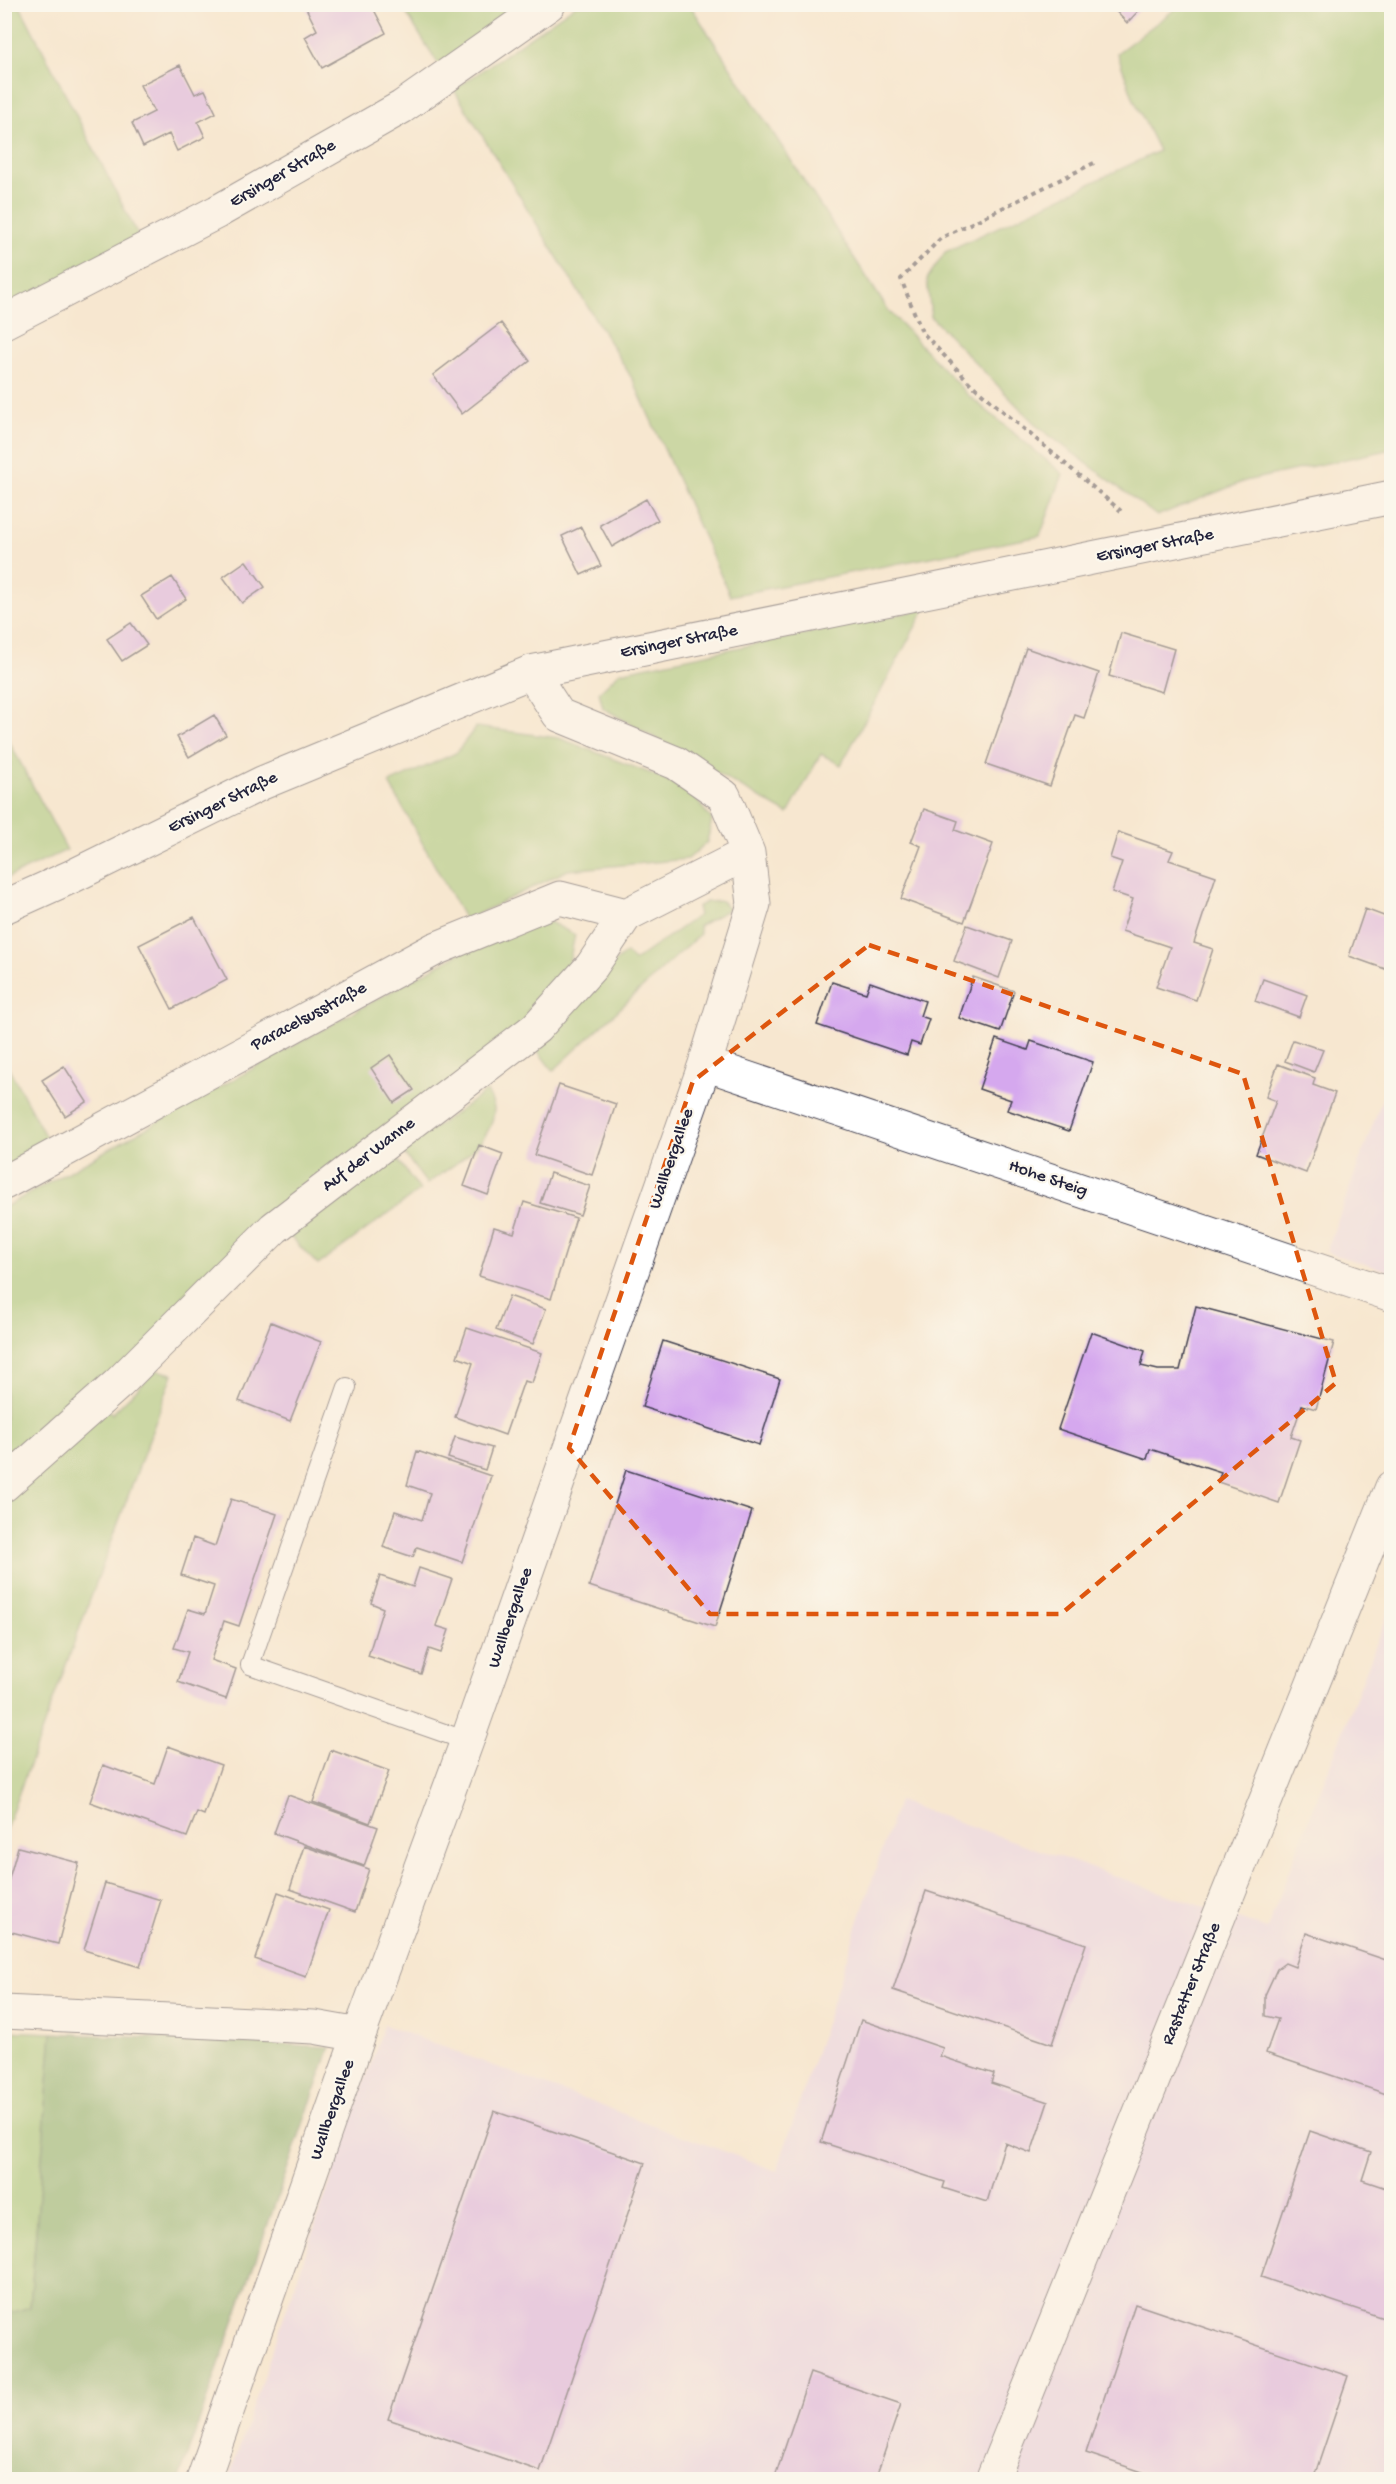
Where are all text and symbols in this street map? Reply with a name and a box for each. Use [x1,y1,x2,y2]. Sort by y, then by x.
street label: Ersinger Straße [226,135,340,213]
street label: Ersinger Straße [1095,524,1216,568]
street label: Ersinger Straße [619,620,740,664]
street label: Ersinger Straße [165,767,282,839]
street label: Paracelsusstraße [247,977,371,1057]
street label: Wallbergallee [645,1105,699,1212]
street label: Auf der Wanne [318,1113,420,1197]
street label: Hohe Steig [1006,1156,1090,1202]
street label: Wallbergallee [484,1564,538,1671]
street label: Rastatter Straße [1158,1919,1226,2048]
street label: Wallbergallee [306,2056,360,2163]

